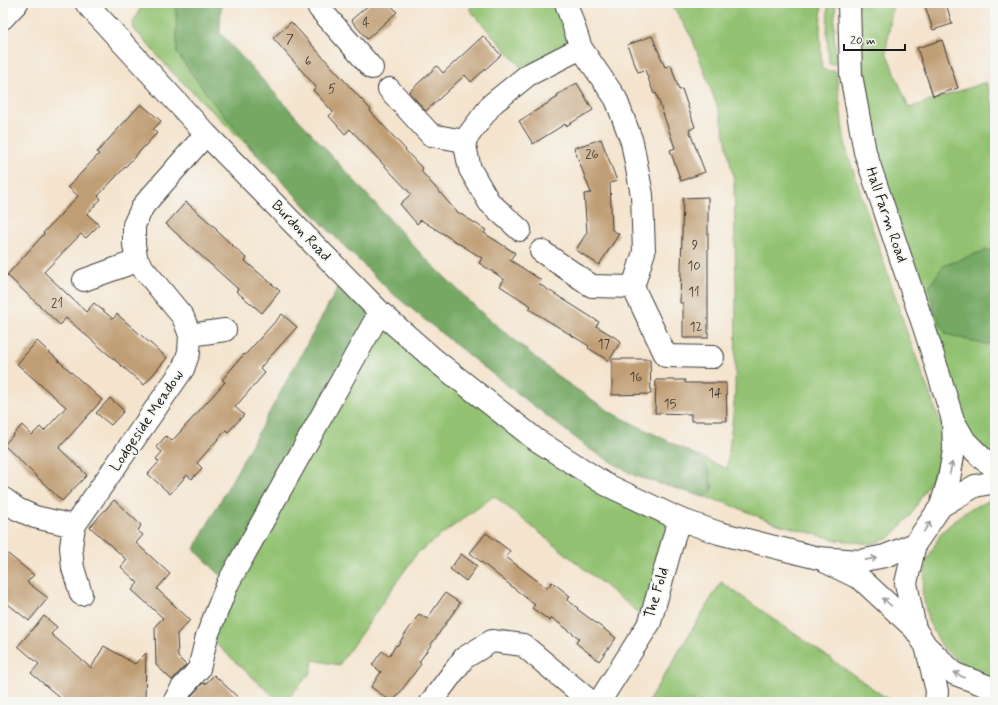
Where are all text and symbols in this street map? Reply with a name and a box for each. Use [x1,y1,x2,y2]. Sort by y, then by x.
house number: 4 [362,15,370,32]
scale bar [844,26,905,52]
house number: 7 [286,31,294,48]
text: 20 m [850,33,876,49]
house number: 6 [305,53,312,70]
house number: 5 [328,81,336,98]
house number: 26 [585,146,599,163]
street label: Hall Farm Road [860,165,912,265]
street label: Burdon Road [267,196,335,266]
house number: 9 [692,237,698,254]
house number: 10 [687,258,701,275]
house number: 11 [688,284,700,301]
house number: 21 [51,295,63,312]
house number: 12 [690,319,702,336]
house number: 17 [598,336,611,353]
street label: Lodgeside Meadow [106,366,189,476]
house number: 16 [629,369,643,386]
house number: 14 [708,385,722,402]
house number: 15 [664,396,676,413]
one-way arrow [947,462,955,475]
one-way arrow [923,522,931,533]
one-way arrow [864,554,877,562]
street label: The Fold [640,565,674,621]
one-way arrow [882,598,892,607]
one-way arrow [953,671,965,678]

